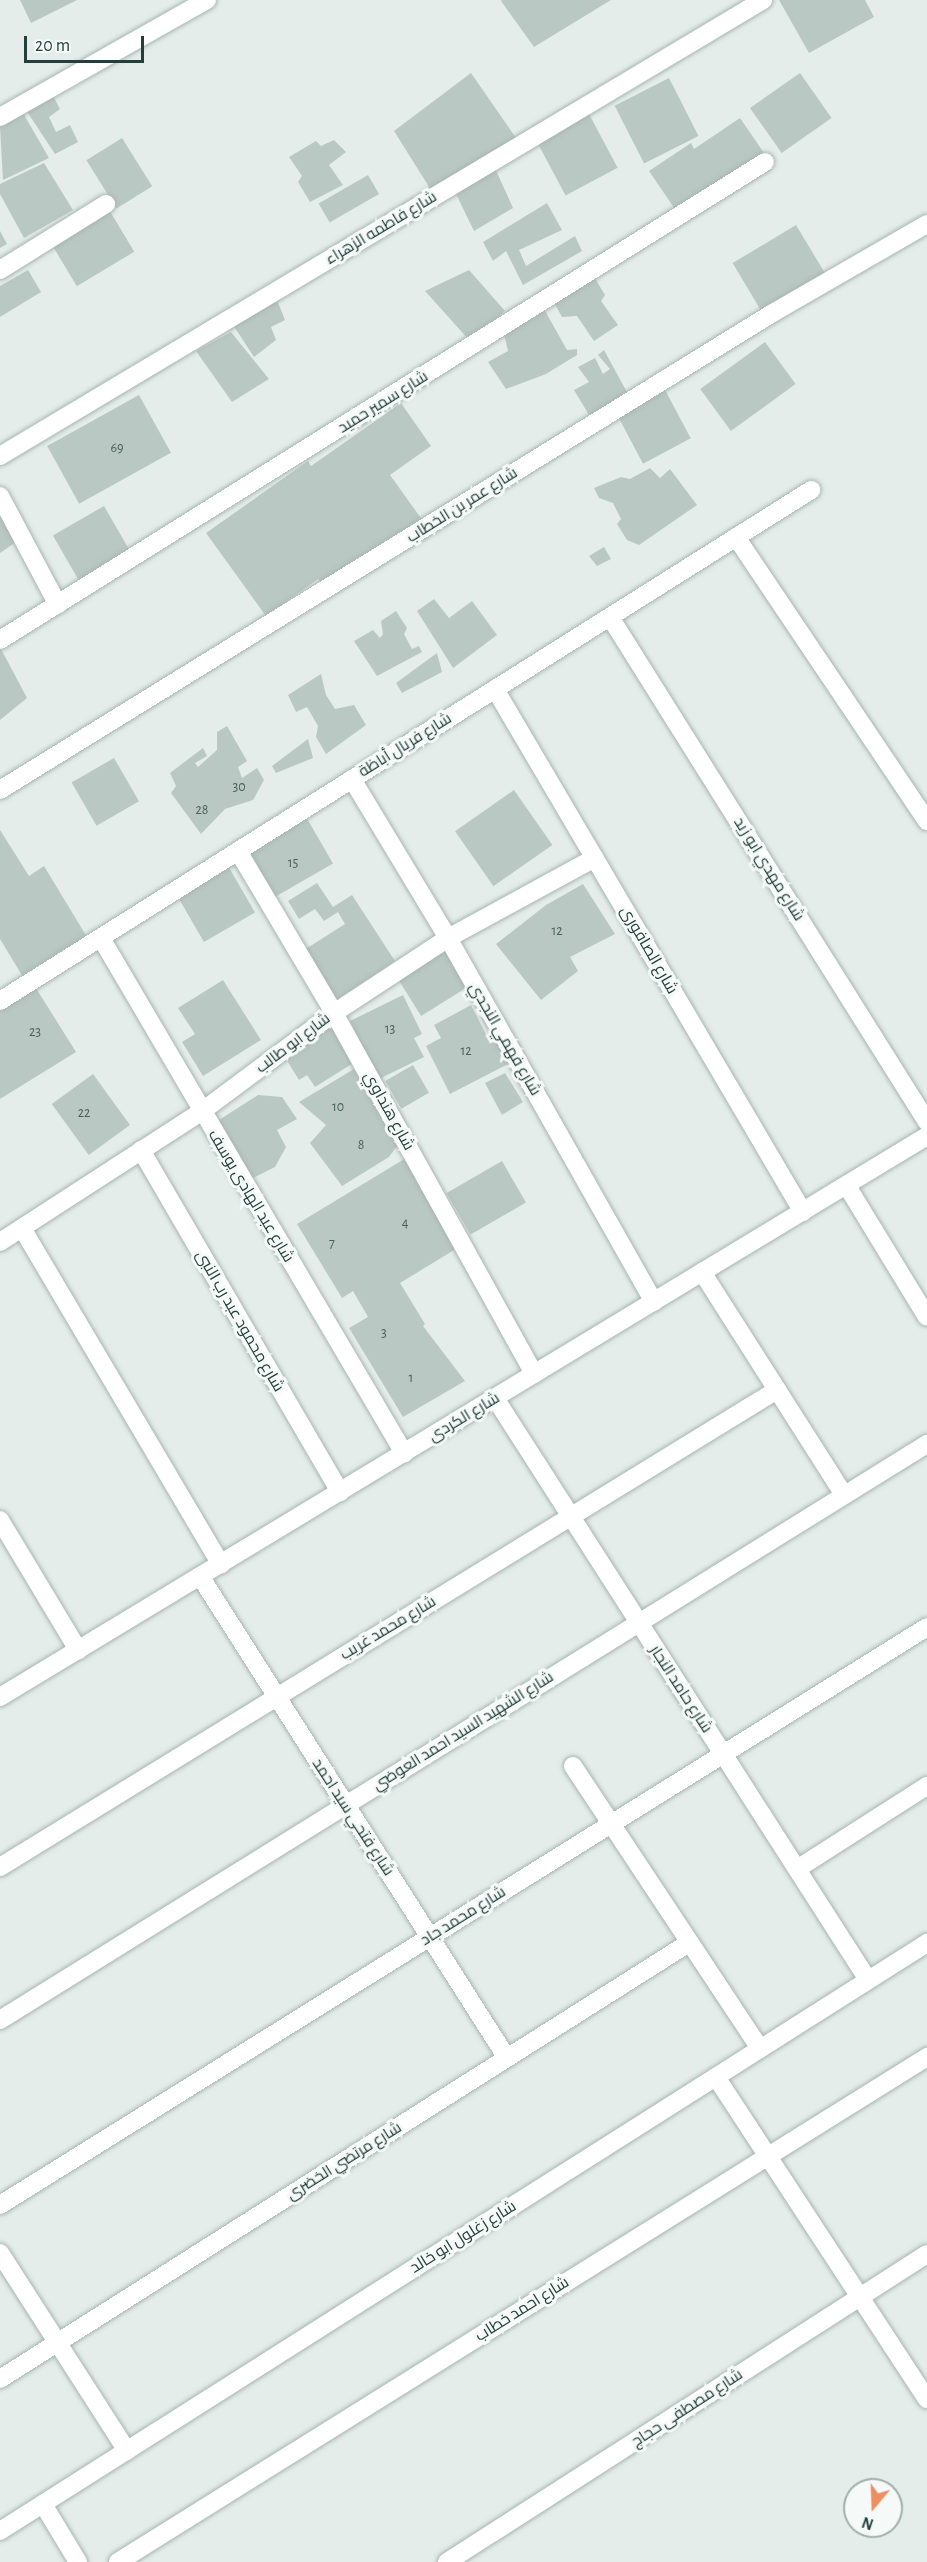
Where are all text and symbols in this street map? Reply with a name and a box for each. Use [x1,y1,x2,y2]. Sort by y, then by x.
scale bar [27,24,147,62]
text: 20 m [35,37,70,55]
street label: شارع فاطمه الزهراء [322,187,440,269]
street label: شارع سمير حميد [334,367,432,437]
house number: 69 [110,440,124,456]
street label: شارع عمر بن الخطاب [403,463,521,547]
street label: شارع فريال أباظة [355,709,455,781]
house number: 30 [232,779,246,795]
house number: 28 [195,802,209,818]
street label: شارع مهدي ابو زيد [729,814,809,924]
house number: 15 [288,855,298,871]
street label: شارع الصافورى [616,903,682,997]
house number: 12 [551,923,563,939]
street label: شارع فهمي النجدي [465,979,545,1099]
street label: شارع ابو طالب [252,1009,334,1077]
house number: 13 [385,1021,395,1037]
house number: 23 [29,1024,41,1040]
house number: 12 [460,1043,472,1059]
street label: شارع هنداوي [360,1068,418,1154]
house number: 10 [332,1099,344,1115]
house number: 22 [78,1105,90,1121]
street label: شارع عبد الهادى يوسف [204,1126,298,1266]
house number: 8 [358,1137,364,1153]
house number: 4 [402,1215,408,1231]
house number: 7 [329,1235,335,1251]
street label: شارع محمود عبد رب النبى [192,1247,288,1395]
house number: 3 [381,1325,387,1341]
house number: 1 [409,1370,413,1386]
street label: شارع الكردى [425,1388,503,1446]
street label: شارع محمد غريب [337,1592,439,1664]
street label: شارع حامد النجار [646,1642,716,1736]
street label: شارع الشهيد السيد احمد العوضي [369,1667,557,1795]
street label: شارع فتحي سيد احمد [308,1755,398,1879]
street label: شارع محمد جاد [417,1882,509,1950]
street label: شارع مرتضي الخضرى [283,2118,405,2204]
street label: شارع زغلول ابو خالد [406,2197,520,2277]
street label: شارع احمد خطاب [472,2272,572,2346]
street label: شارع مصطفى حجاج [628,2365,746,2451]
north arrow [843,2478,903,2538]
text: N [860,2514,876,2533]

